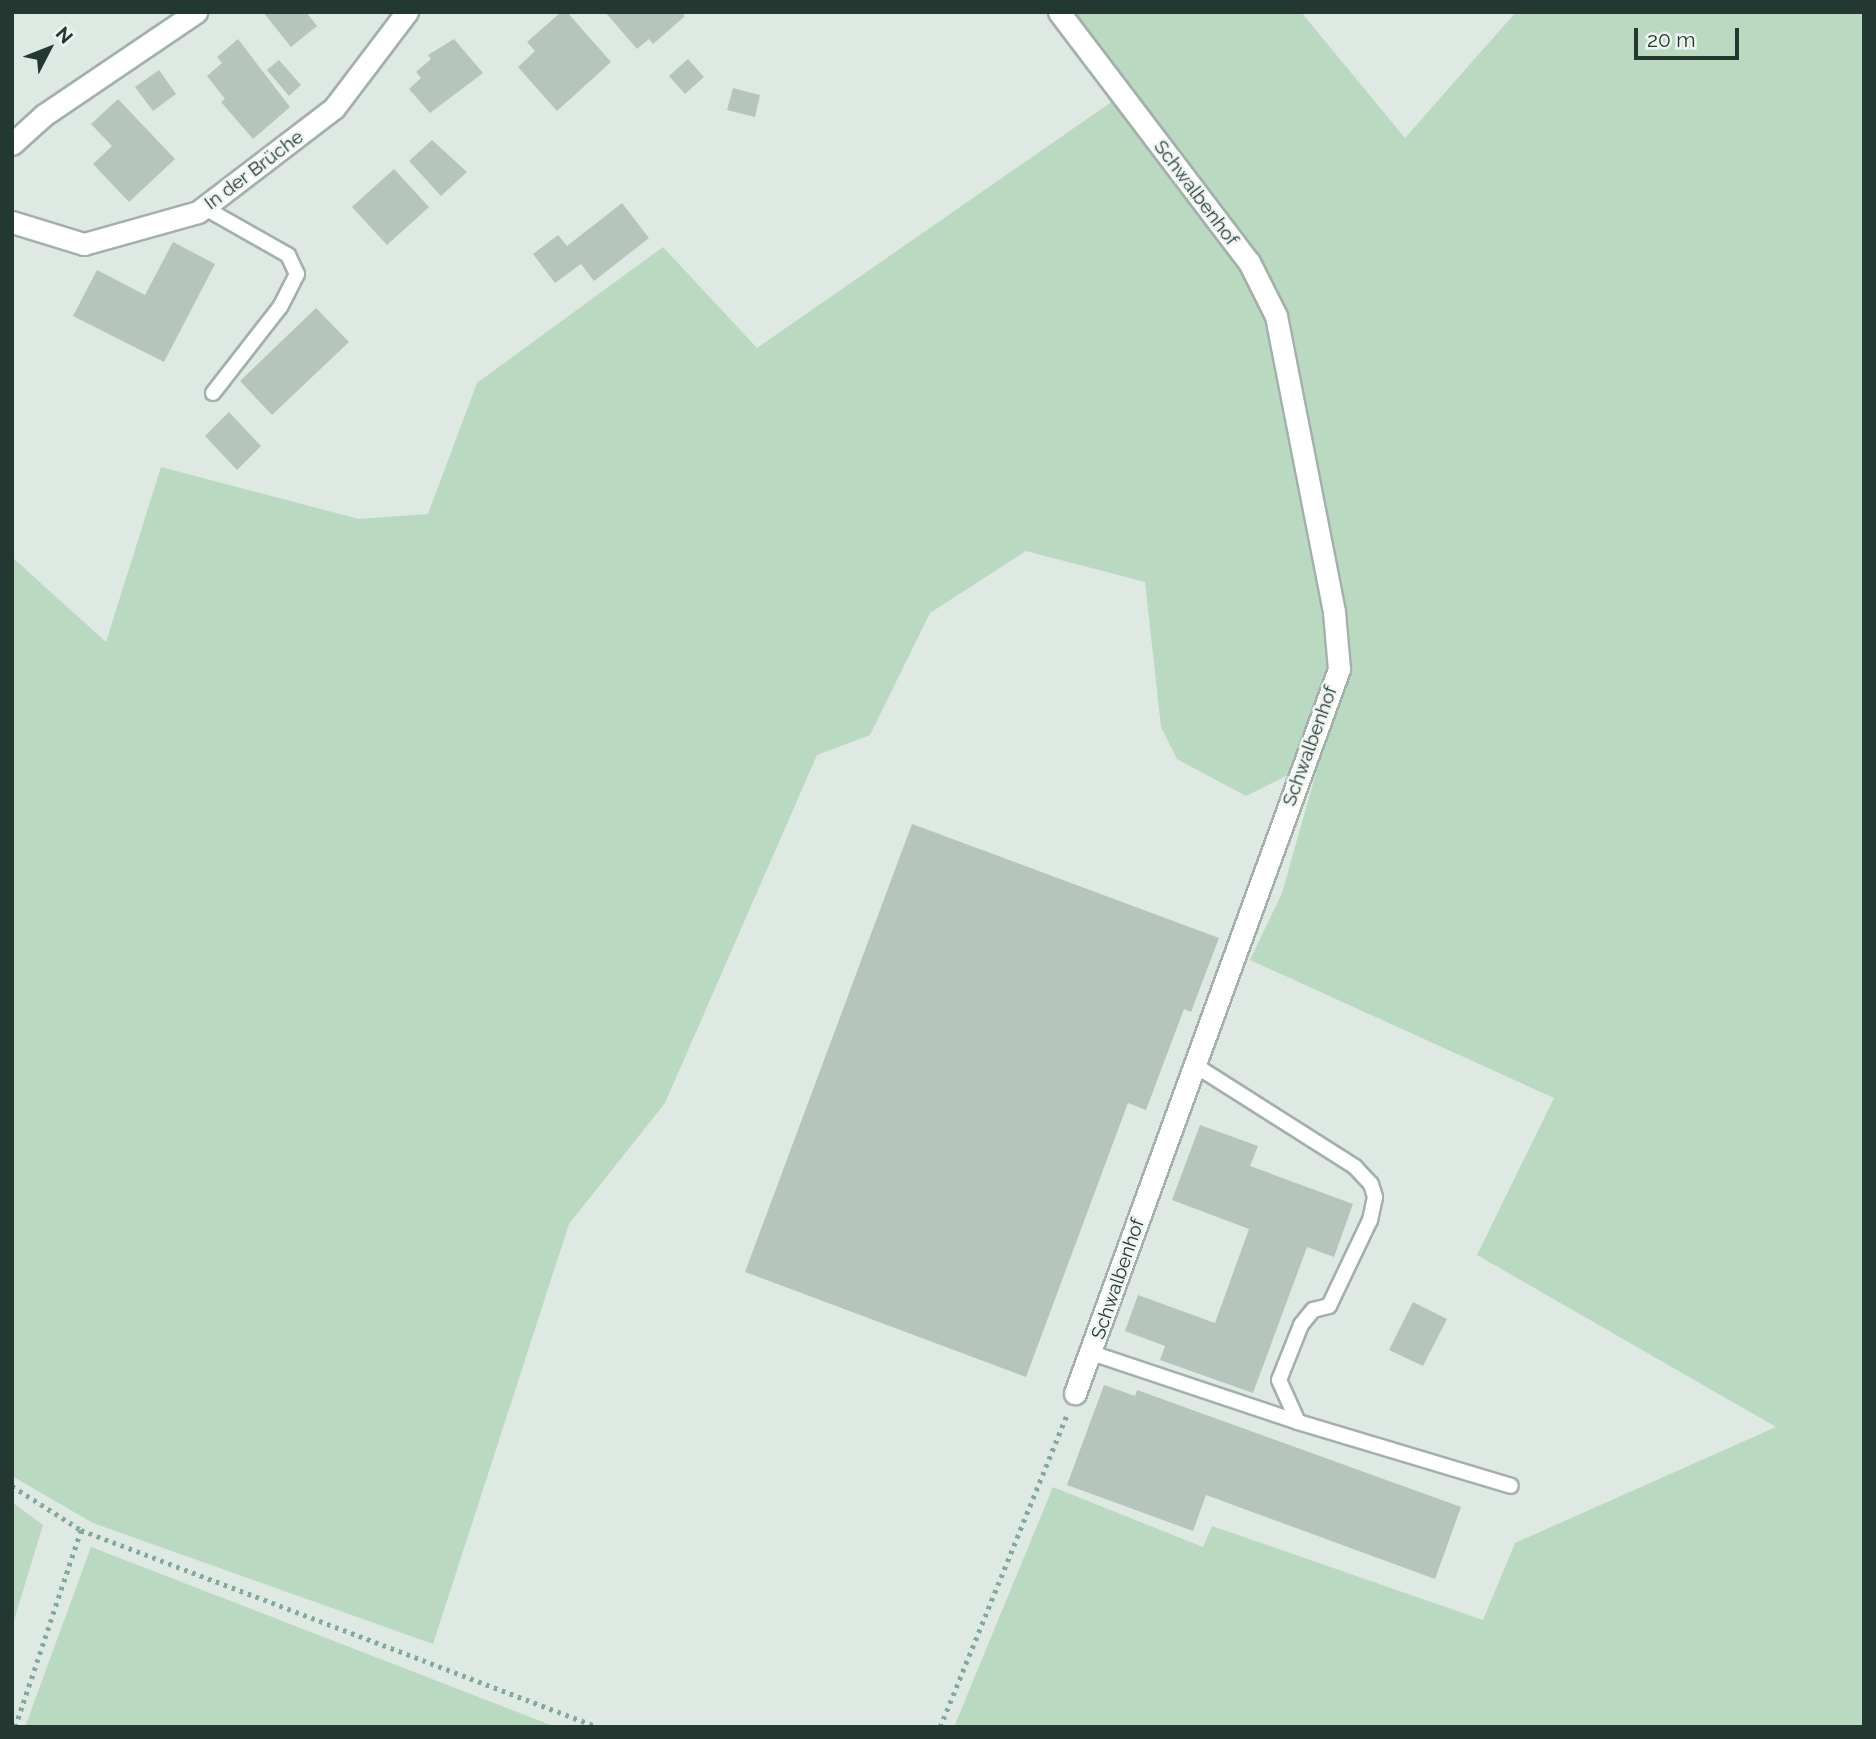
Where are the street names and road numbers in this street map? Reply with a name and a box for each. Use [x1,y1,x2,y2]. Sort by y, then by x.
street label: In der Brüche [200,125,308,215]
street label: Schwalbenhof [1149,136,1243,250]
street label: Schwalbenhof [1278,683,1342,809]
street label: Schwalbenhof [1087,1216,1149,1342]

